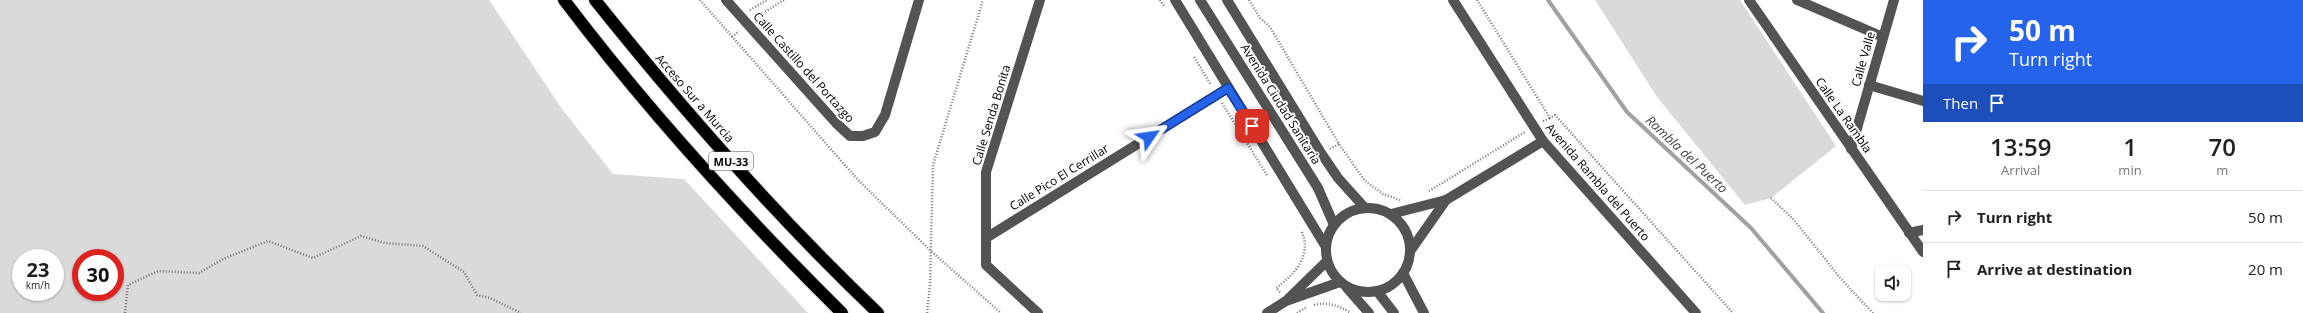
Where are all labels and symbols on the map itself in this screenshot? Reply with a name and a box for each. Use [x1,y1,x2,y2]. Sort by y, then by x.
street label: Calle Castillo del Portazgo [750,8,858,126]
street label: Calle Valle [1847,29,1879,89]
street label: Avenida Ciudad Sanitaria [1237,40,1325,168]
street label: Acceso Sur a Murcia [652,50,738,146]
street label: Calle Senda Bonita [968,63,1014,167]
street label: Calle La Rambla [1812,74,1876,156]
pin [1235,109,1269,143]
water label: Rambla del Puerto [1642,111,1732,197]
position arrow [1128,116,1170,158]
street label: Avenida Rambla del Puerto [1542,119,1654,245]
street label: Calle Pico El Cerrillar [1006,140,1112,214]
road number: MU-33 [709,152,753,170]
speed limit sign: 30 [72,249,124,301]

